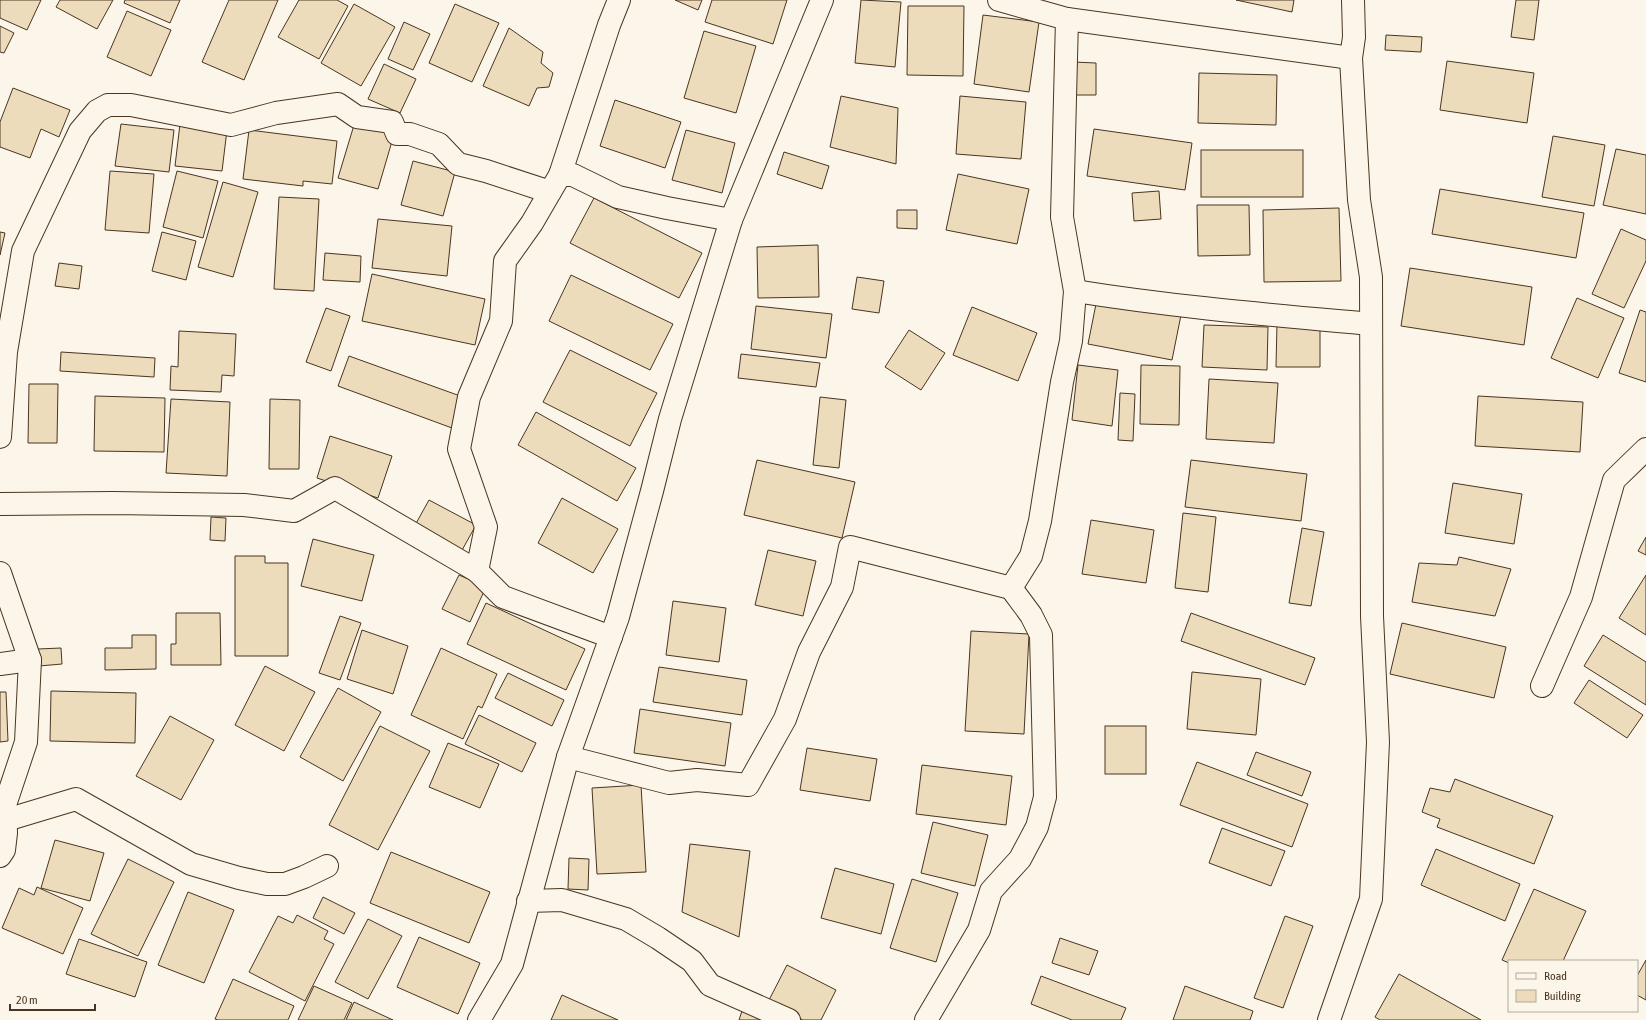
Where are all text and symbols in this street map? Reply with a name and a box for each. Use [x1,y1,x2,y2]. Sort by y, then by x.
legend [1508,960,1638,1012]
text: Road [1544,969,1567,983]
scale bar [10,986,95,1012]
text: Building [1544,989,1582,1003]
text: 20 m [16,993,38,1007]

